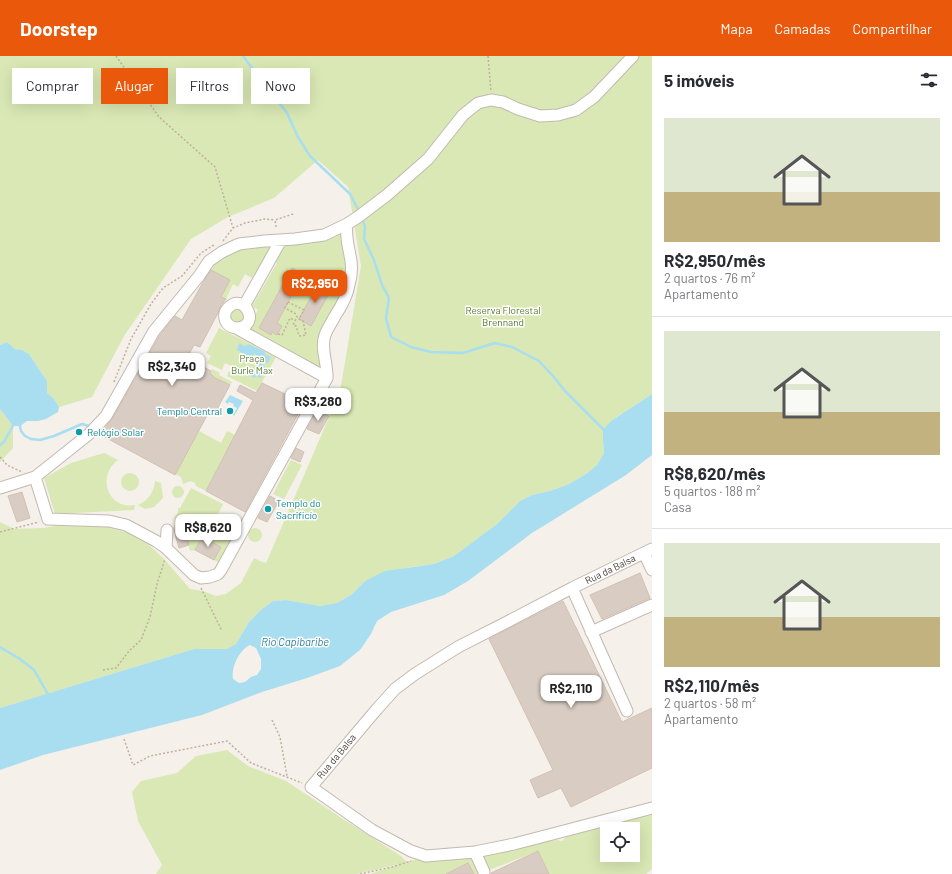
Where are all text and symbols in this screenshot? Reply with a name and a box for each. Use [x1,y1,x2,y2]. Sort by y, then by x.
text: Doorstep [20,17,98,40]
text: Mapa [721,20,753,37]
text: Camadas [775,20,830,37]
text: Compartilhar [852,20,932,37]
chip: Comprar [12,68,93,104]
chip: Alugar [101,68,168,104]
chip: Filtros [176,68,243,104]
chip: Novo [251,68,310,104]
icon: filters [918,69,940,91]
text: 5 imóveis [664,70,734,90]
icon: home [766,144,838,216]
text: R$2,950/mês [664,250,765,270]
pin: R$2,950 [278,270,352,304]
text: 2 quartos · 76 m² [664,270,756,286]
text: R$2,950 [291,275,339,291]
text: Apartamento [664,286,738,302]
park label: Reserva Florestal Brennand [465,304,541,328]
park label: Praça Burle Max [231,352,273,376]
pin: R$2,340 [135,353,209,387]
icon: home [766,357,838,429]
text: R$2,340 [148,358,196,374]
pin: R$3,280 [281,388,355,422]
text: R$3,280 [294,393,342,409]
place label: Templo Central [157,405,222,417]
marker: Templo Central [225,406,235,416]
place label: Relógio Solar [87,426,144,438]
marker: Relógio Solar [74,427,84,437]
text: R$8,620/mês [664,463,766,483]
text: 5 quartos · 188 m² [664,483,760,499]
place label: Templo do Sacrificío [276,497,321,521]
text: Casa [664,499,691,515]
marker: Templo do Sacrificío [263,504,273,514]
pin: R$8,620 [171,514,245,548]
text: R$8,620 [184,519,232,535]
street label: Rua da Balsa [583,552,637,586]
icon: home [766,569,838,641]
water label: Rio Capibaribe [261,635,329,648]
pin: R$2,110 [534,675,608,709]
text: R$2,110/mês [664,675,759,695]
text: R$2,110 [550,680,592,696]
text: 2 quartos · 58 m² [664,695,756,711]
text: Apartamento [664,711,738,727]
street label: Rua da Balsa [314,731,358,781]
map controls [600,822,640,862]
button: locate [600,822,640,862]

